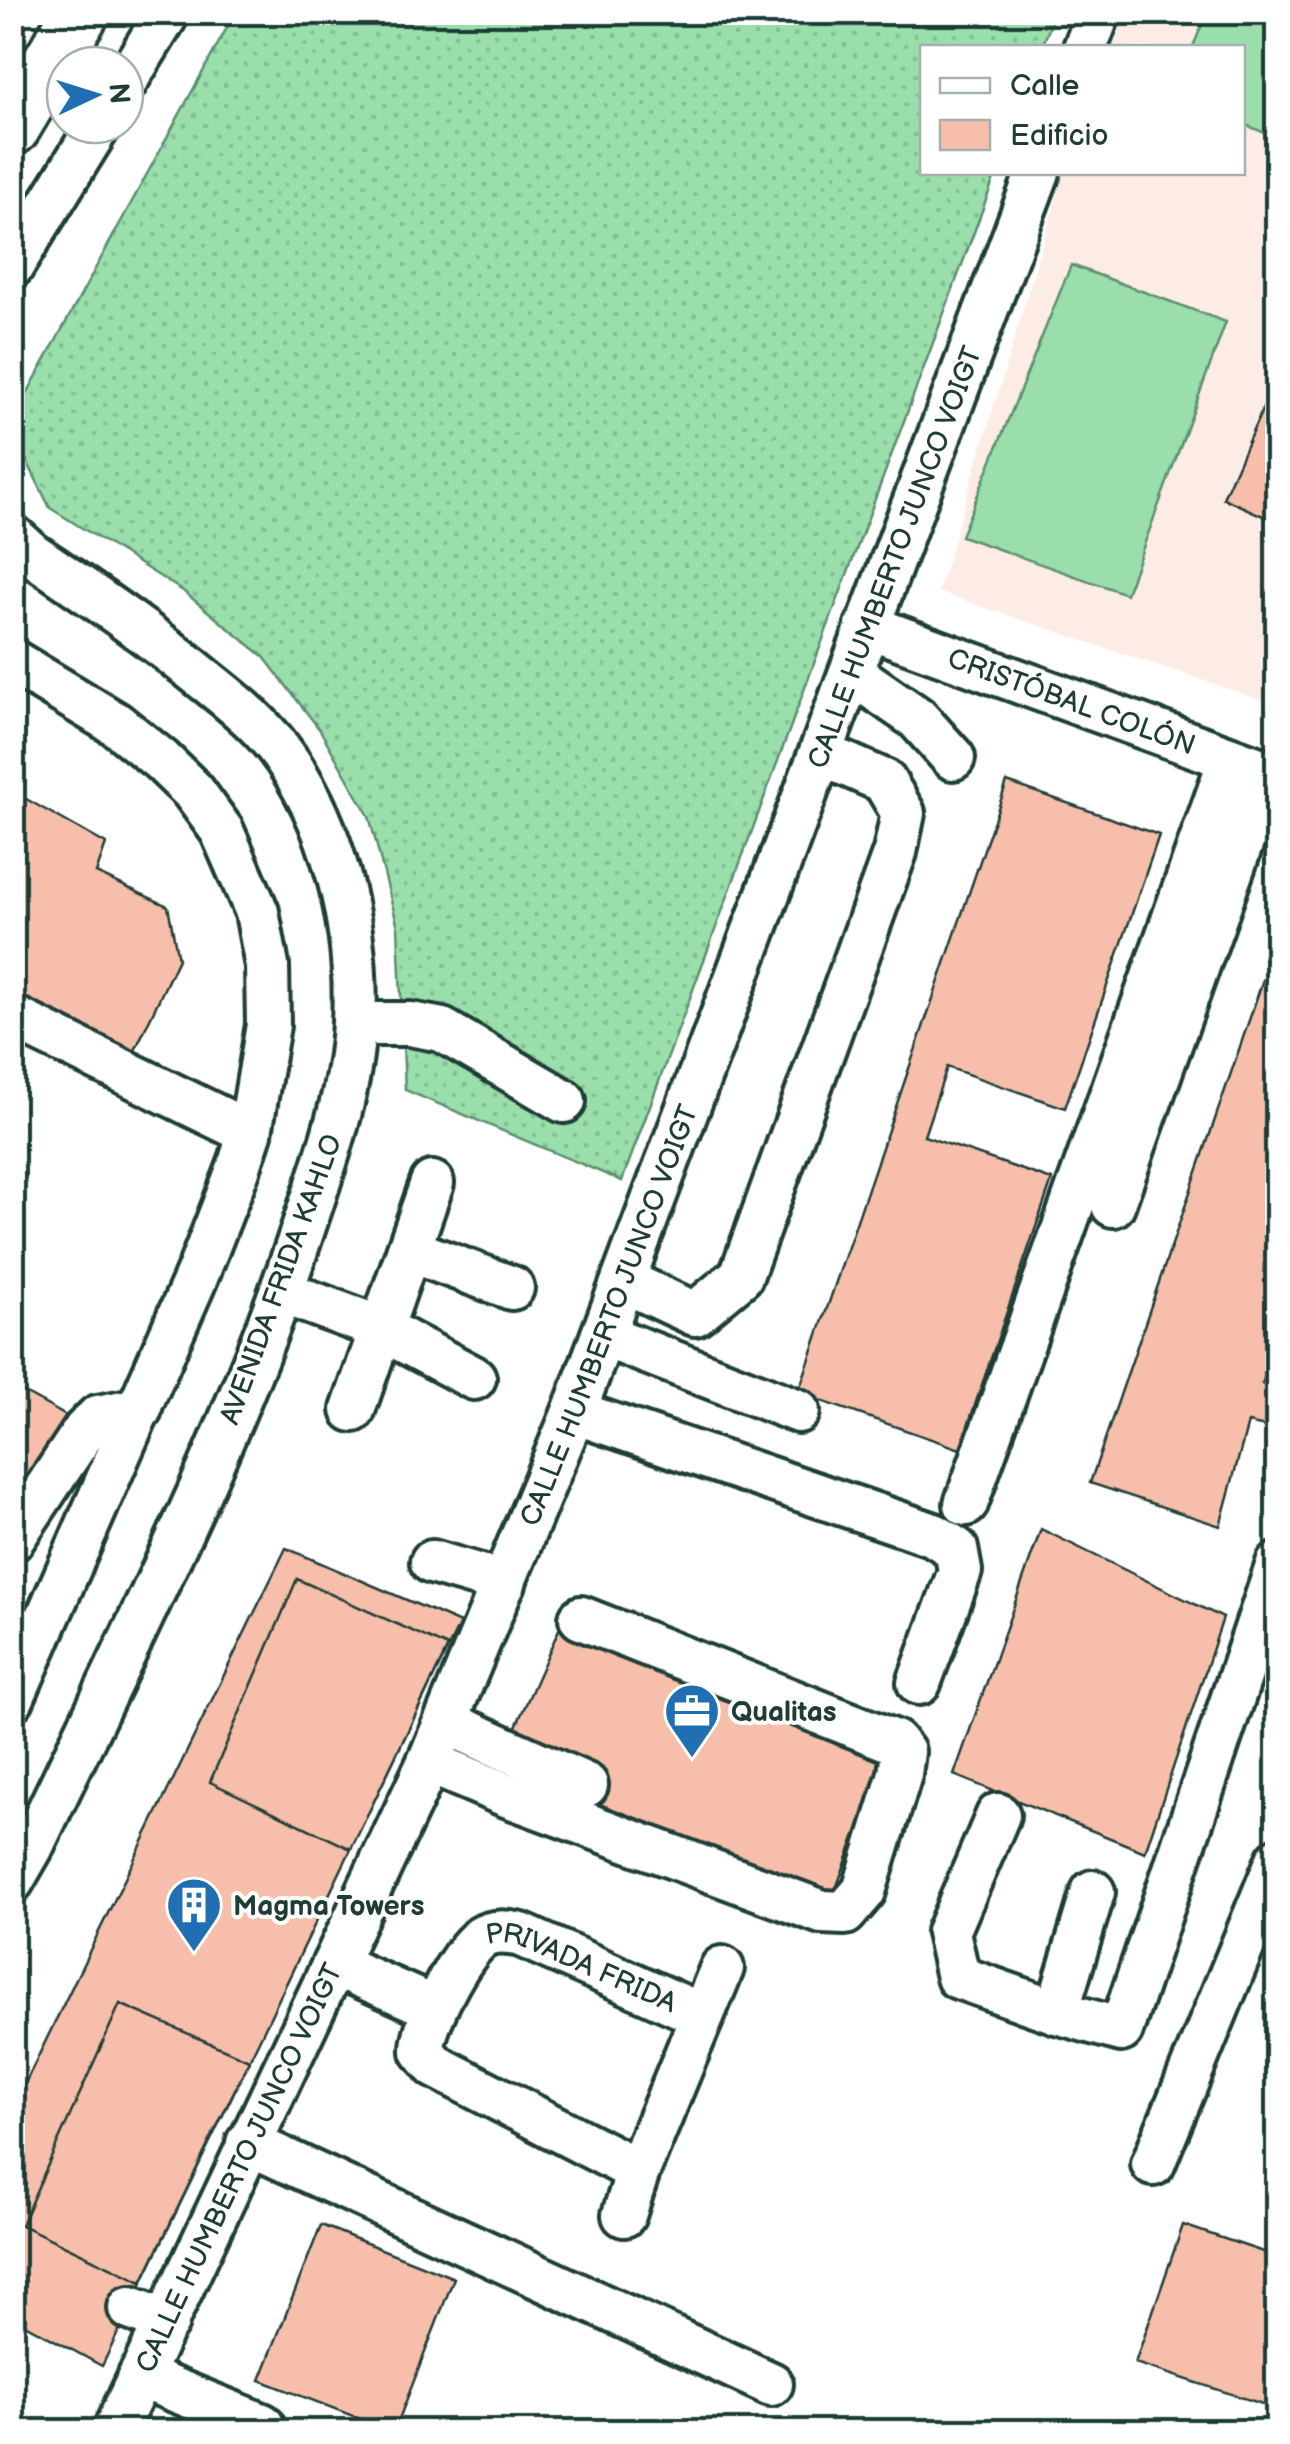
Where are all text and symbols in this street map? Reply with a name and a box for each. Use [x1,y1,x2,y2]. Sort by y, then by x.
north arrow [45,45,145,145]
legend [920,45,1245,175]
text: Calle [1010,68,1079,104]
text: N [101,82,136,105]
text: Edificio [1010,118,1109,154]
street label: CALLE HUMBERTO JUNCO VOIGT [801,342,989,773]
street label: CRISTÓBAL COLÓN [943,642,1200,762]
street label: CALLE HUMBERTO JUNCO VOIGT [514,1100,706,1531]
street label: AVENIDA FRIDA KAHLO [214,1130,349,1429]
office icon: Qualitas [662,1681,722,1760]
place label: Qualitas [731,1696,837,1729]
building icon: Magma Towers [164,1875,224,1954]
place label: Magma Towers [233,1890,425,1923]
street label: PRIVADA FRIDA [484,1917,682,2021]
street label: CALLE HUMBERTO JUNCO VOIGT [129,1958,350,2378]

